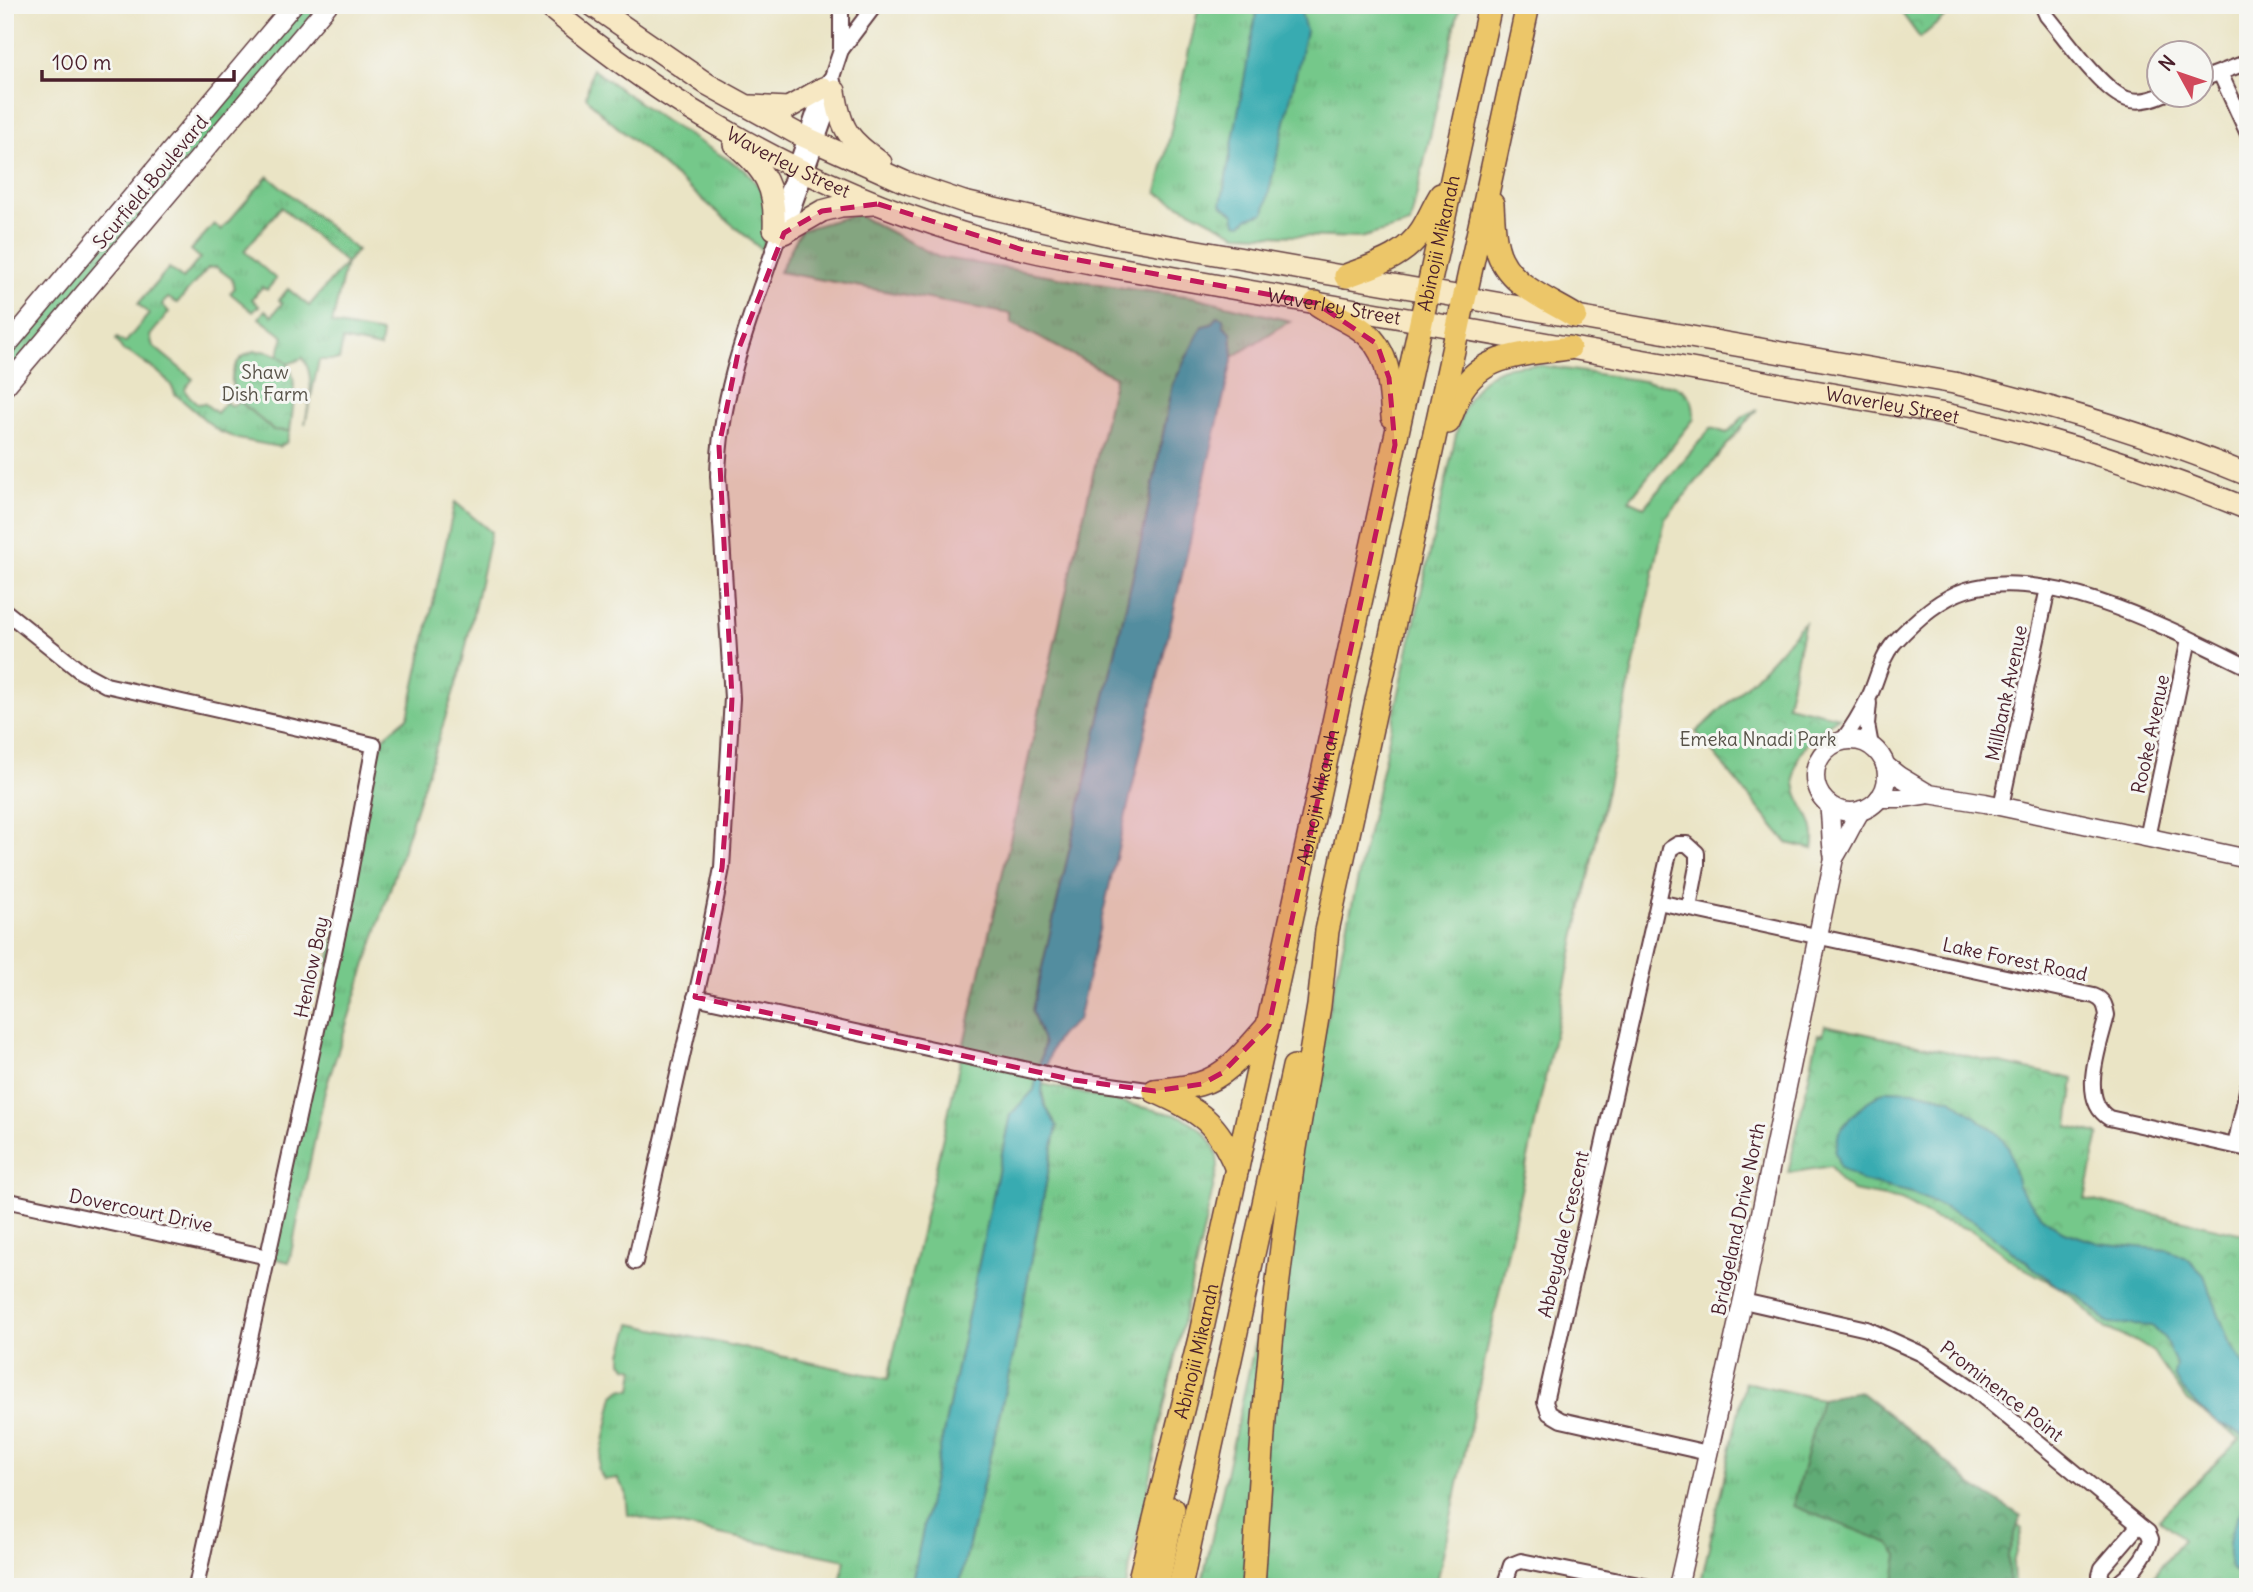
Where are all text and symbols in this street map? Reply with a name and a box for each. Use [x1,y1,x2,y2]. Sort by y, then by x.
scale bar [42,38,234,82]
north arrow [2144,38,2214,108]
text: 100 m [52,49,111,76]
text: N [2154,50,2180,76]
street label: Scurfield Boulevard [87,110,213,254]
street label: Waverley Street [722,121,854,203]
street label: Abinojii Mikanah [1412,173,1465,314]
street label: Waverley Street [1265,283,1403,330]
park label: Shaw Dish Farm [222,360,308,406]
street label: Waverley Street [1824,381,1961,429]
street label: Millbank Avenue [1980,623,2032,763]
street label: Rooke Avenue [2126,672,2174,796]
street label: Abinojii Mikanah [1291,727,1344,868]
park label: Emeka Nnadi Park [1680,727,1837,751]
street label: Henlow Bay [289,914,333,1020]
street label: Lake Forest Road [1940,932,2090,986]
street label: Bridgeland Drive North [1706,1120,1770,1318]
street label: Abbeydale Crescent [1532,1148,1594,1320]
street label: Dovercourt Drive [67,1183,215,1237]
street label: Abinojii Mikanah [1168,1281,1224,1421]
street label: Prominence Point [1935,1335,2069,1447]

